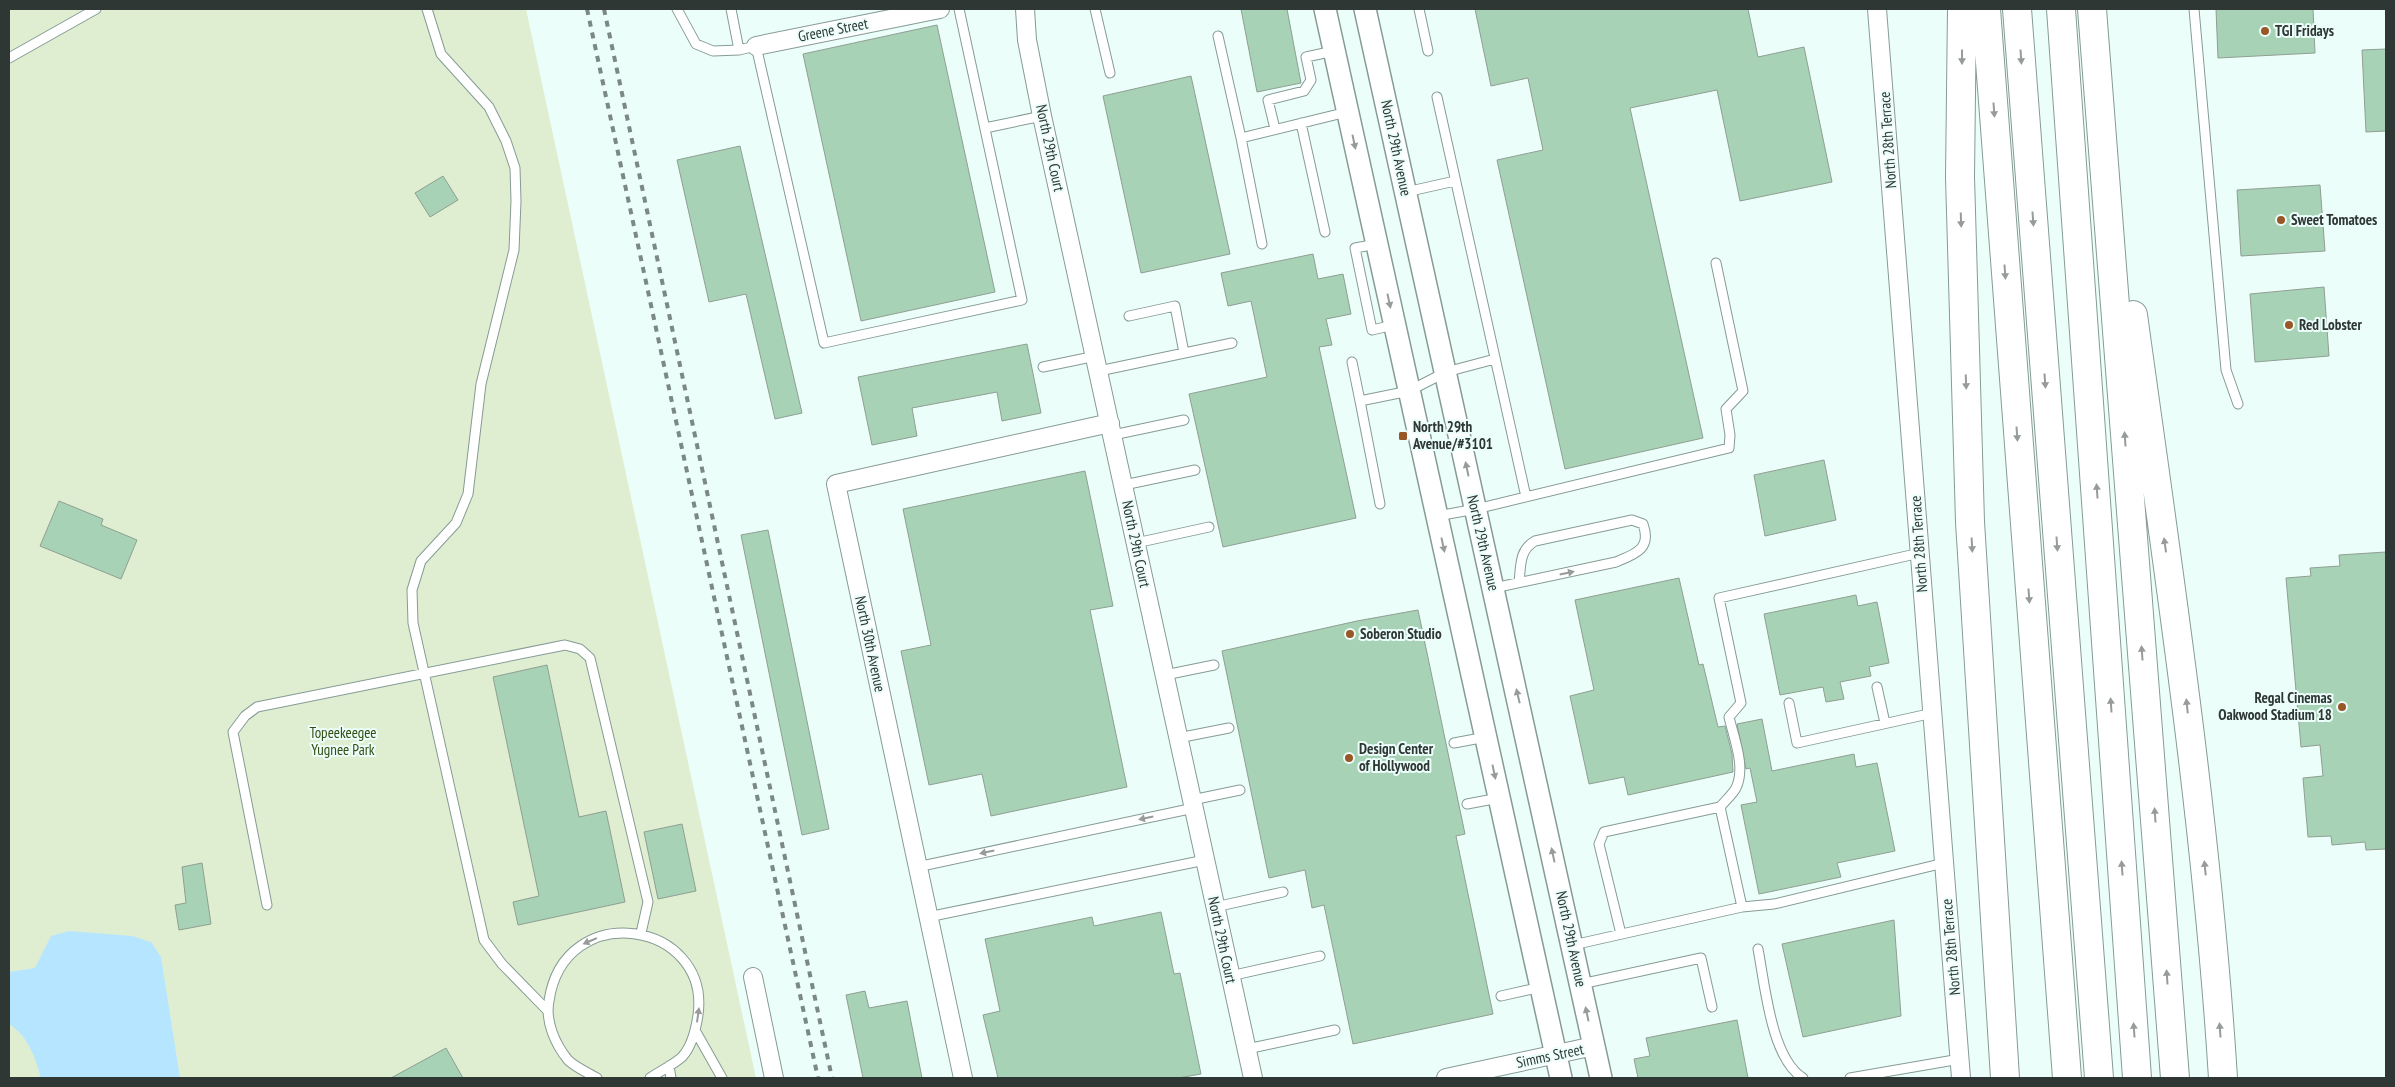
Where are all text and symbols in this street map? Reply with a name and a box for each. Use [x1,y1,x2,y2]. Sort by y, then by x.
street label: Greene Street [796,13,869,46]
place label: TGI Fridays [2275,21,2334,40]
marker: TGI Fridays [2259,25,2271,37]
one-way arrow [1958,50,1966,66]
one-way arrow [2017,50,2025,66]
street label: North 28th Terrace [1875,91,1900,189]
street label: North 29th Avenue [1377,98,1416,198]
one-way arrow [1990,102,1998,118]
street label: North 29th Court [1032,103,1069,193]
one-way arrow [1350,134,1358,149]
place label: Sweet Tomatoes [2291,210,2377,229]
one-way arrow [1958,212,1966,228]
one-way arrow [2029,212,2037,228]
marker: Sweet Tomatoes [2275,214,2287,226]
one-way arrow [2002,264,2010,280]
one-way arrow [1385,293,1393,308]
place label: Red Lobster [2299,315,2362,334]
marker: Red Lobster [2283,319,2295,331]
one-way arrow [2041,374,2049,390]
one-way arrow [1963,375,1971,391]
place label: North 29th Avenue/#3101 [1412,417,1493,453]
one-way arrow [2013,426,2021,442]
marker: North 29th Avenue/#3101 [1397,430,1409,442]
one-way arrow [2121,431,2129,447]
one-way arrow [1463,462,1471,477]
one-way arrow [2092,483,2100,499]
street label: North 29th Avenue [1463,493,1504,593]
street label: North 28th Terrace [1906,495,1931,593]
street label: North 29th Court [1118,499,1155,589]
one-way arrow [2053,536,2061,552]
one-way arrow [1439,537,1447,552]
one-way arrow [1968,537,1976,553]
one-way arrow [2161,537,2169,553]
one-way arrow [1559,568,1575,576]
one-way arrow [2026,588,2034,604]
street label: North 30th Avenue [851,594,890,694]
place label: Soberon Studio [1360,624,1442,643]
marker: Soberon Studio [1344,628,1356,640]
one-way arrow [2138,645,2146,661]
one-way arrow [1513,688,1521,704]
place label: Regal Cinemas Oakwood Stadium 18 [2218,688,2332,724]
one-way arrow [2107,697,2115,713]
one-way arrow [2183,698,2191,714]
marker: Regal Cinemas Oakwood Stadium 18 [2336,701,2348,713]
park label: Topeekeegee Yugnee Park [309,723,377,759]
place label: Design Center of Hollywood [1359,739,1434,775]
marker: Design Center of Hollywood [1343,752,1355,764]
one-way arrow [1490,764,1498,780]
one-way arrow [2150,807,2158,823]
one-way arrow [1139,814,1154,822]
one-way arrow [1549,847,1557,862]
one-way arrow [980,848,995,856]
one-way arrow [2118,859,2126,875]
one-way arrow [2201,860,2209,876]
street label: North 29th Avenue [1552,889,1591,989]
street label: North 29th Court [1204,895,1241,985]
street label: North 28th Terrace [1937,898,1964,996]
one-way arrow [582,937,597,945]
one-way arrow [2163,969,2171,985]
one-way arrow [1583,1005,1591,1021]
one-way arrow [694,1007,702,1023]
one-way arrow [2129,1021,2137,1037]
one-way arrow [2216,1021,2224,1037]
street label: Simms Street [1514,1039,1585,1072]

